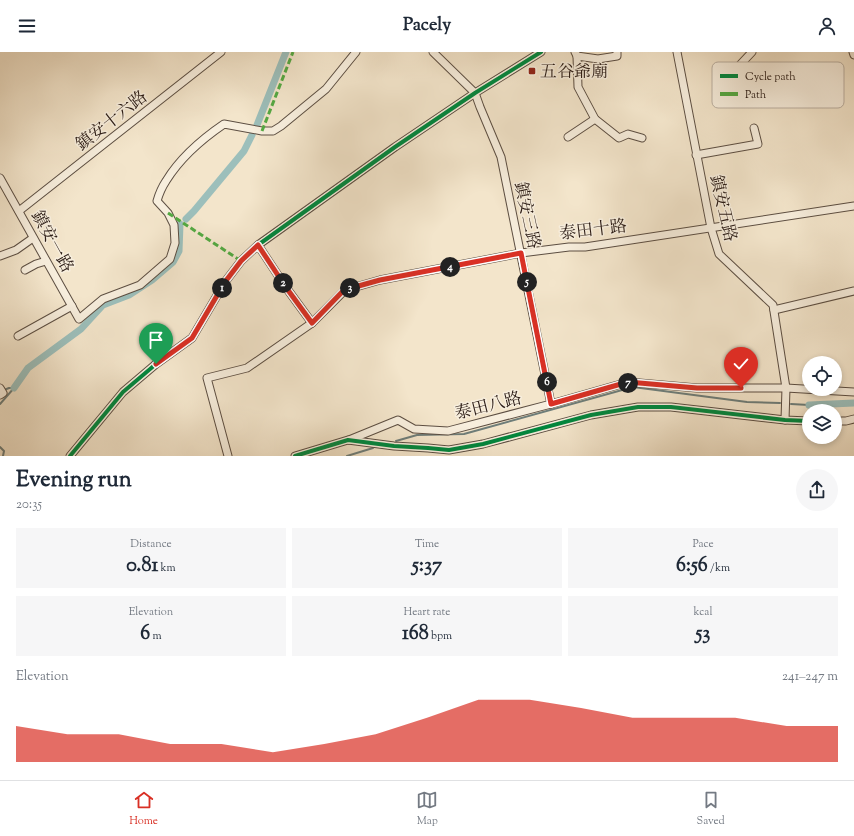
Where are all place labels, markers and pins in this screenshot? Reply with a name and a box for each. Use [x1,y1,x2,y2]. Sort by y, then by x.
place label: 五谷爺廟 [540,61,608,85]
marker: 五谷爺廟 [527,66,537,76]
pin: 4 [440,257,460,277]
pin: 5 [517,272,537,292]
pin: 2 [273,273,293,293]
pin: 1 [212,278,232,298]
pin: 3 [340,278,360,298]
pin [139,323,173,364]
pin [724,347,758,388]
pin: 6 [537,372,557,392]
pin: 7 [618,373,638,393]

